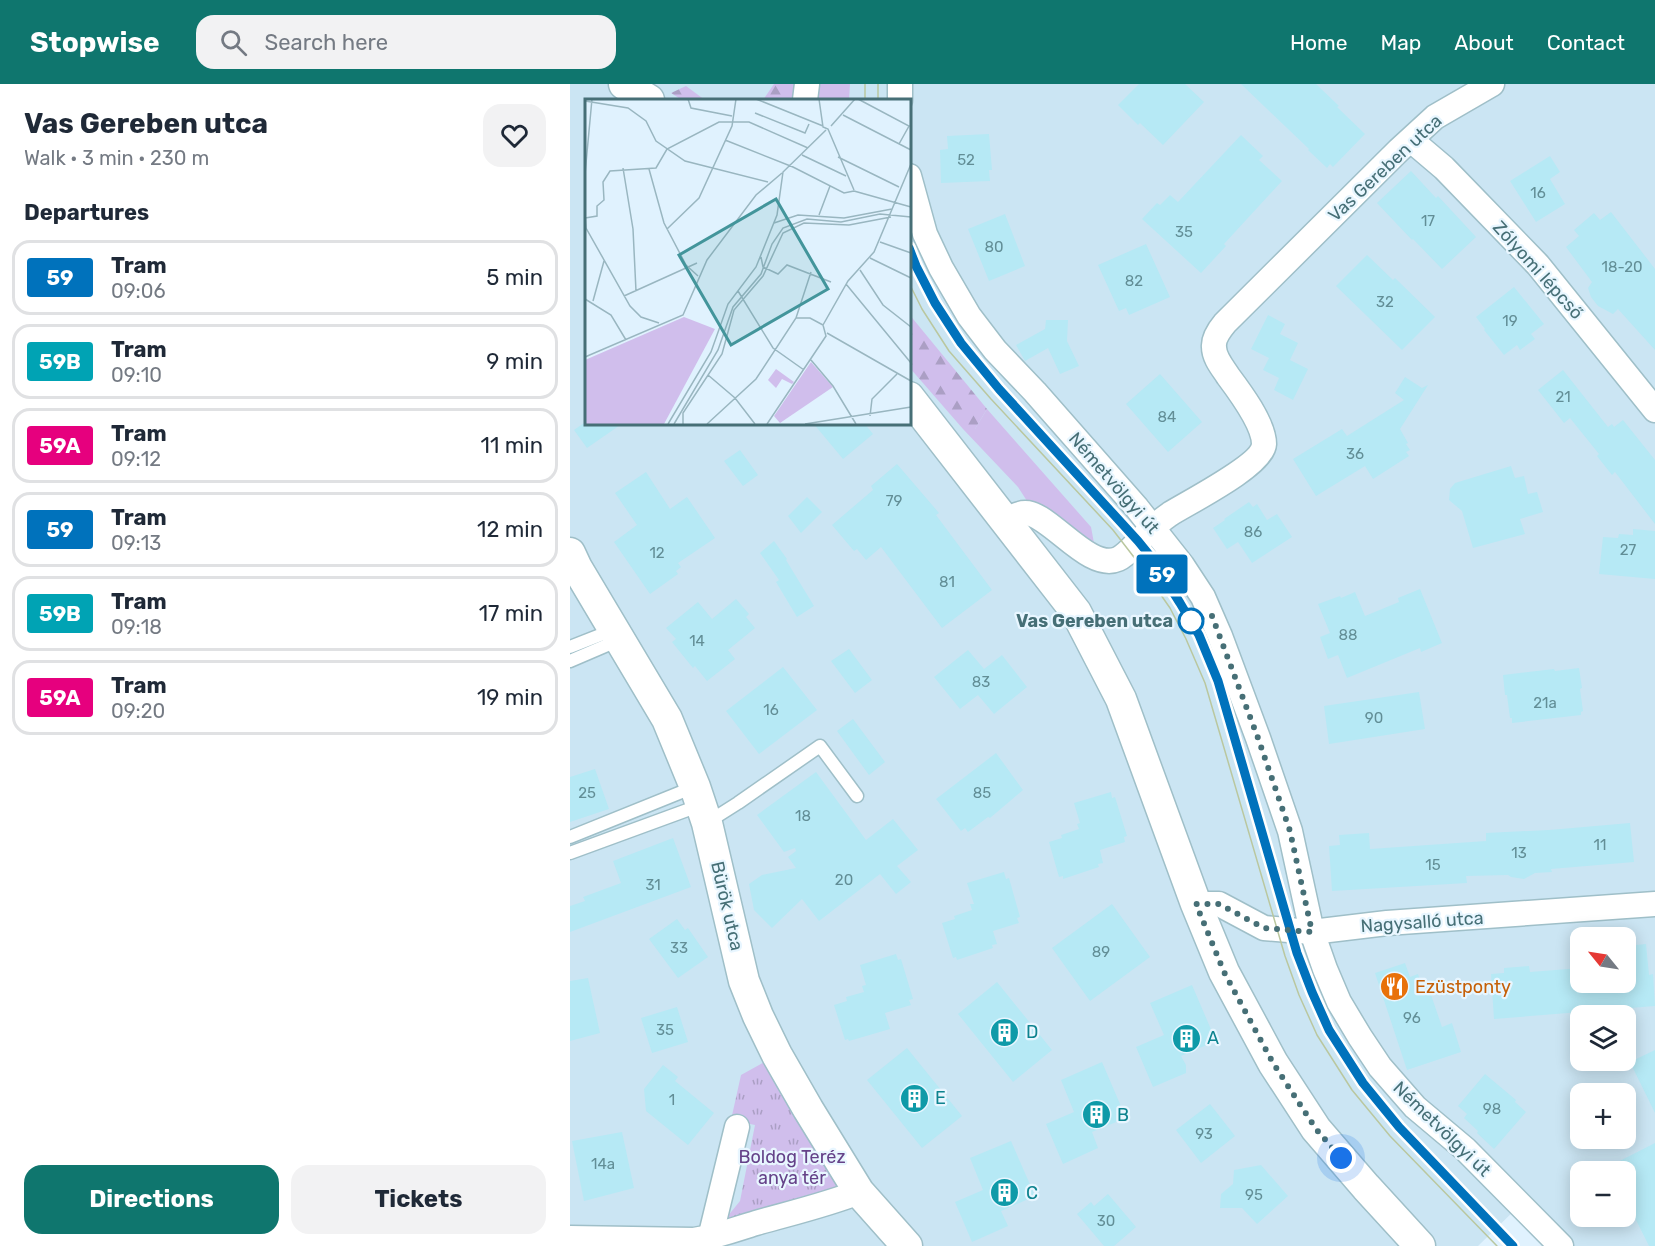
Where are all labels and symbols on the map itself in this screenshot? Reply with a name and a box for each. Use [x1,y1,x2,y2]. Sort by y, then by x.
inset map [585,99,910,424]
street label: Vas Gereben utca [1324,110,1446,226]
house number: 52 [957,151,975,169]
house number: 16 [1530,184,1546,202]
house number: 17 [1421,212,1435,230]
street label: Zólyomi lépcső [1488,216,1588,324]
house number: 35 [1175,223,1193,241]
house number: 80 [984,238,1004,256]
house number: 18-20 [1602,258,1642,276]
house number: 82 [1125,272,1143,290]
house number: 32 [1376,293,1394,311]
house number: 19 [1502,312,1518,330]
house number: 21 [1555,388,1571,406]
house number: 84 [1158,408,1176,426]
street label: Németvölgyi út [1064,428,1164,538]
house number: 36 [1346,445,1364,463]
house number: 79 [886,492,902,510]
house number: 86 [1244,523,1262,541]
house number: 27 [1620,541,1637,559]
house number: 12 [649,544,665,562]
line badge: 59 [1135,554,1189,594]
house number: 81 [939,573,955,591]
marker: Vas Gereben utca [1178,608,1204,634]
place label: Vas Gereben utca [1016,610,1173,632]
house number: 88 [1338,626,1358,644]
house number: 14 [689,632,705,650]
house number: 83 [972,673,990,691]
house number: 21a [1533,694,1557,712]
house number: 16 [763,701,779,719]
house number: 90 [1365,709,1383,727]
house number: 25 [578,784,596,802]
house number: 85 [973,784,991,802]
house number: 18 [795,807,811,825]
house number: 11 [1594,836,1606,854]
house number: 13 [1511,844,1527,862]
house number: 15 [1425,856,1441,874]
street label: Bürök utca [706,859,748,953]
house number: 20 [835,871,853,889]
house number: 31 [645,876,661,894]
street label: Nagysalló utca [1360,907,1484,937]
north arrow [1570,927,1636,993]
house number: 33 [670,939,688,957]
house number: 89 [1092,943,1110,961]
restaurant icon: Ezüstponty [1378,971,1410,1003]
place label: Ezüstponty [1415,976,1511,998]
house number: 96 [1403,1009,1421,1027]
building icon: D [989,1016,1021,1048]
house number: 35 [656,1021,674,1039]
place label: D [1026,1021,1038,1043]
building icon: A [1170,1022,1202,1054]
place label: A [1207,1027,1219,1049]
street label: Németvölgyi út [1389,1077,1495,1181]
building icon: E [898,1082,930,1114]
place label: E [935,1087,946,1109]
house number: 1 [669,1091,675,1109]
building icon: B [1080,1099,1112,1131]
house number: 98 [1483,1100,1501,1118]
place label: B [1117,1104,1129,1126]
house number: 93 [1195,1125,1213,1143]
your location [1326,1143,1356,1173]
park label: Boldog Teréz anya tér [738,1146,846,1189]
house number: 14a [591,1155,615,1173]
building icon: C [989,1177,1021,1209]
place label: C [1026,1182,1038,1204]
house number: 95 [1245,1186,1263,1204]
house number: 30 [1097,1212,1115,1230]

